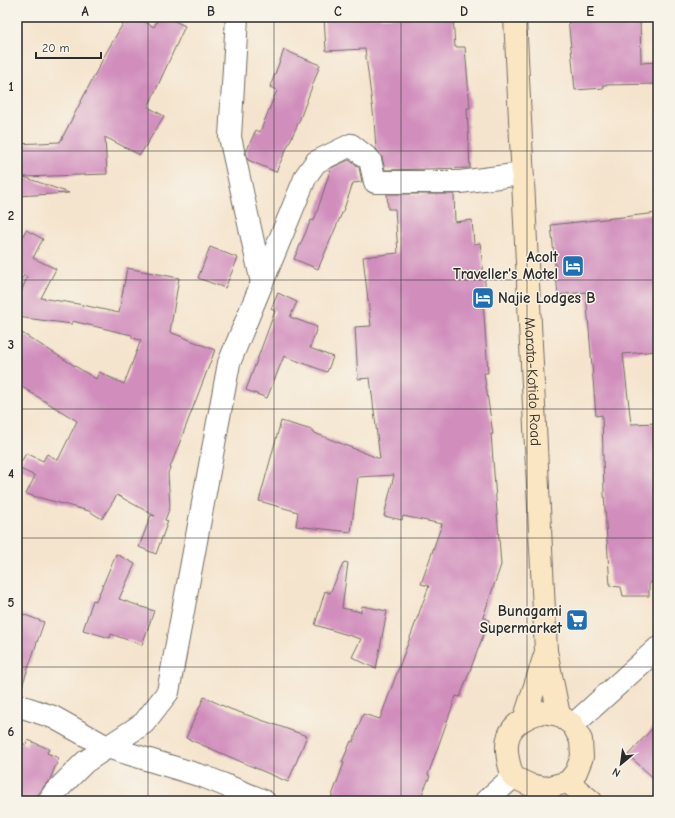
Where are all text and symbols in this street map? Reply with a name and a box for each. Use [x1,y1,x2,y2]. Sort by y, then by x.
text: A [81,4,89,19]
text: B [207,4,215,19]
text: C [334,4,342,19]
text: D [460,4,468,19]
text: E [586,4,594,19]
scale bar [36,34,101,60]
text: 20 m [42,41,70,55]
text: 1 [8,79,14,94]
text: 2 [8,208,14,223]
place label: Acolt Traveller's Motel [453,248,559,283]
hotel icon: Acolt Traveller's Motel [560,253,586,279]
hotel icon: Najie Lodges B [470,285,496,311]
place label: Najie Lodges B [498,289,595,307]
street label: Moroto-Kotido Road [521,317,545,446]
text: 3 [8,337,14,352]
text: 4 [8,466,14,481]
text: 5 [8,595,15,610]
place label: Bunagami Supermarket [480,602,563,637]
supermarket icon: Bunagami Supermarket [564,607,590,633]
text: 6 [8,724,15,739]
north arrow [601,744,641,784]
text: N [610,765,623,780]

